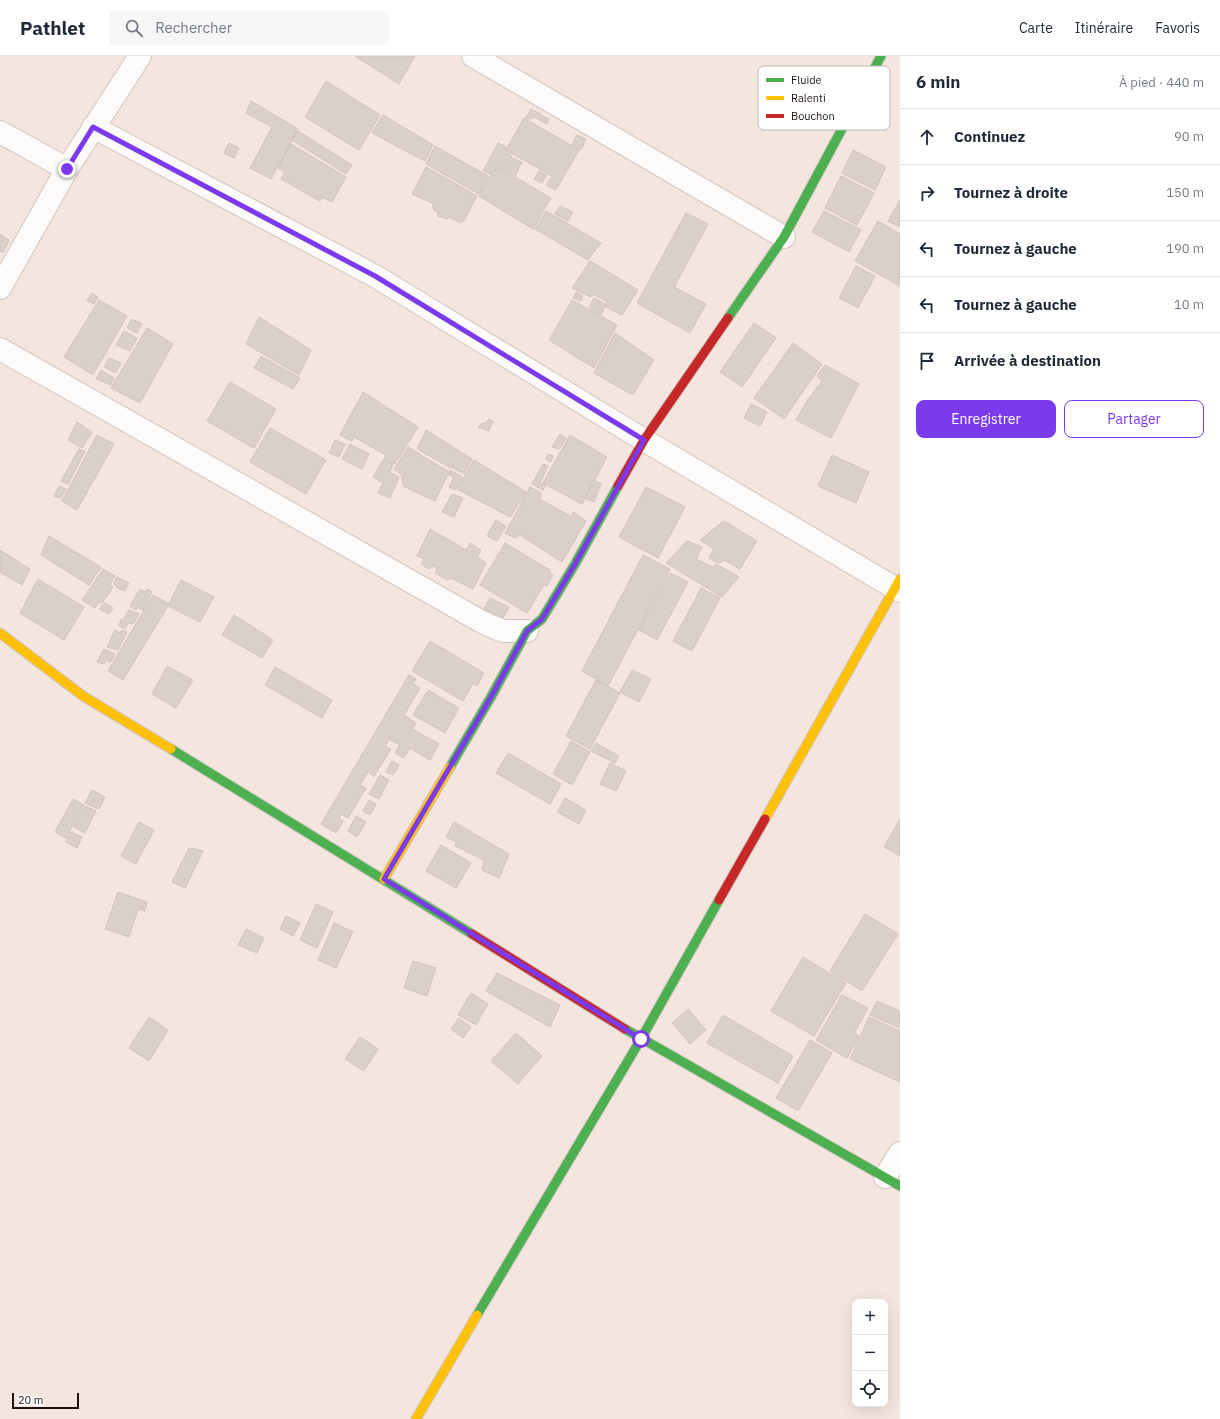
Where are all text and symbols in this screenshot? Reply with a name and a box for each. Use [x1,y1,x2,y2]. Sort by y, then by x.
search box [109,10,389,46]
text: Pathlet [20,16,85,40]
icon: search [123,17,145,39]
text: Rechercher [155,18,232,37]
text: Carte [1019,19,1053,37]
text: Itinéraire [1075,19,1133,37]
text: Favoris [1155,19,1200,37]
legend [758,66,890,130]
text: 6 min [916,71,960,93]
text: Fluide [791,73,822,87]
text: À pied · 440 m [1119,74,1204,91]
text: Ralenti [791,91,826,105]
text: Bouchon [791,109,835,123]
icon: ahead [916,126,938,148]
text: Continuez [954,127,1025,146]
text: 90 m [1174,128,1204,145]
route end [58,160,76,178]
icon: right [916,182,938,204]
text: Tournez à droite [954,183,1068,202]
text: 150 m [1166,184,1204,201]
icon: left [916,238,938,260]
text: Tournez à gauche [954,239,1077,258]
text: 190 m [1166,240,1204,257]
icon: left [916,294,938,316]
text: Tournez à gauche [954,295,1077,314]
text: 10 m [1174,296,1204,313]
icon: arrive [916,350,938,372]
text: Arrivée à destination [954,351,1101,370]
button: Enregistrer [916,400,1056,438]
button: Partager [1064,400,1204,438]
route start [632,1030,650,1048]
map controls [852,1299,888,1407]
button: + [852,1299,888,1335]
button: − [852,1335,888,1371]
button: locate [852,1371,888,1407]
scale bar [12,1391,79,1410]
text: 20 m [18,1393,43,1407]

